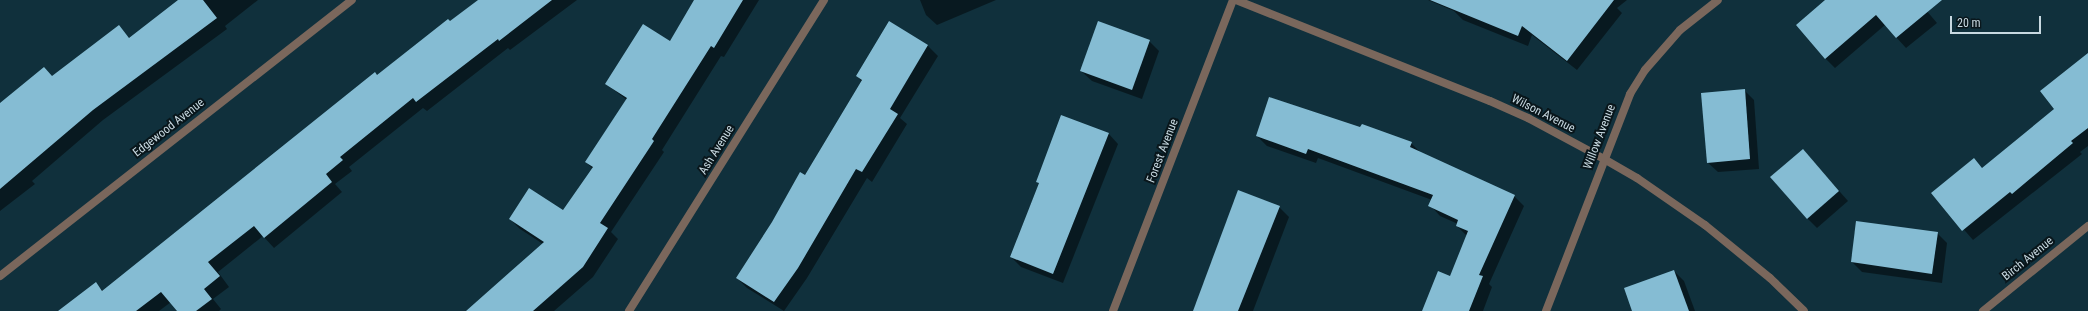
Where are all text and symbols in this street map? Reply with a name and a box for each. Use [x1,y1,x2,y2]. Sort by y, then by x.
scale bar [1952,8,2043,34]
text: 20 m [1957,16,1981,30]
street label: Wilson Avenue [1509,92,1577,136]
street label: Edgewood Avenue [131,96,207,160]
street label: Willow Avenue [1581,102,1619,172]
street label: Forest Avenue [1144,117,1182,185]
street label: Ash Avenue [696,123,738,177]
street label: Birch Avenue [2000,234,2056,284]

